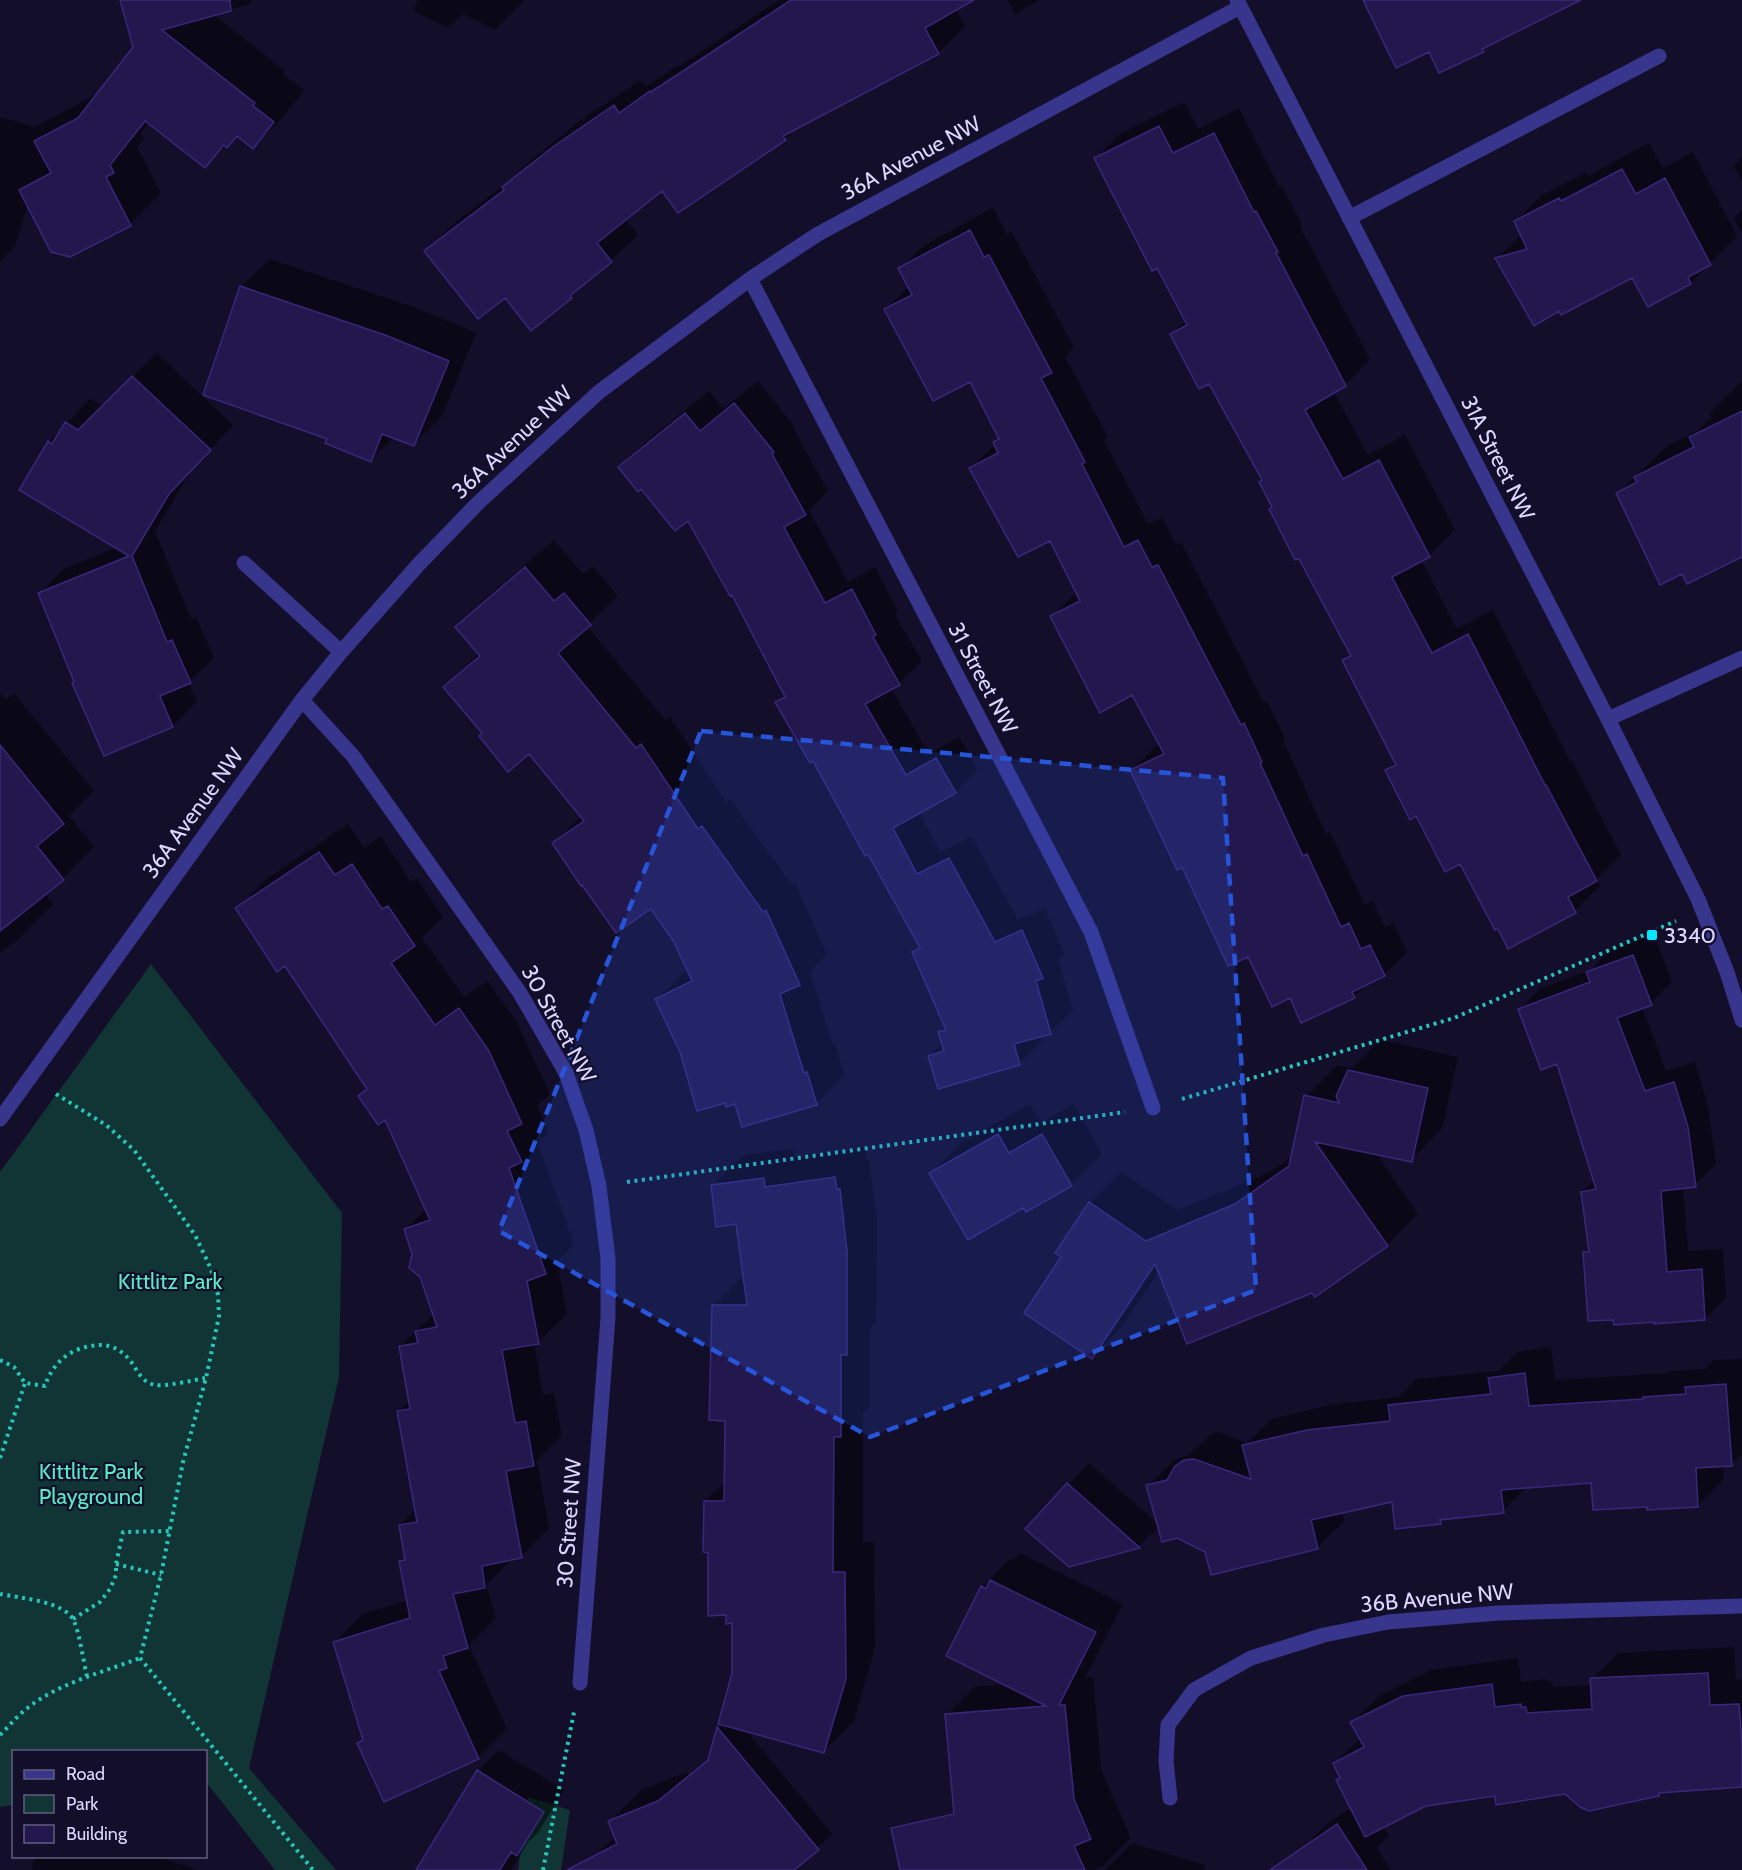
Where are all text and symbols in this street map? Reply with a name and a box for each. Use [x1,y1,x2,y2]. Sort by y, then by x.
street label: 36A Avenue NW [837,110,985,206]
street label: 36A Avenue NW [447,380,578,504]
street label: 31A Street NW [1455,392,1541,525]
street label: 31 Street NW [942,618,1024,738]
street label: 36A Avenue NW [137,743,249,883]
place label: 3340 [1664,922,1716,949]
marker: 3340 [1645,928,1659,942]
street label: 30 Street NW [516,961,602,1088]
park label: Kittlitz Park [118,1268,222,1295]
street label: 30 Street NW [551,1457,587,1589]
park label: Kittlitz Park Playground [39,1458,143,1510]
street label: 36B Avenue NW [1359,1578,1515,1618]
legend [12,1750,207,1858]
text: Road [66,1763,105,1785]
text: Park [66,1793,99,1815]
text: Building [66,1823,128,1845]

